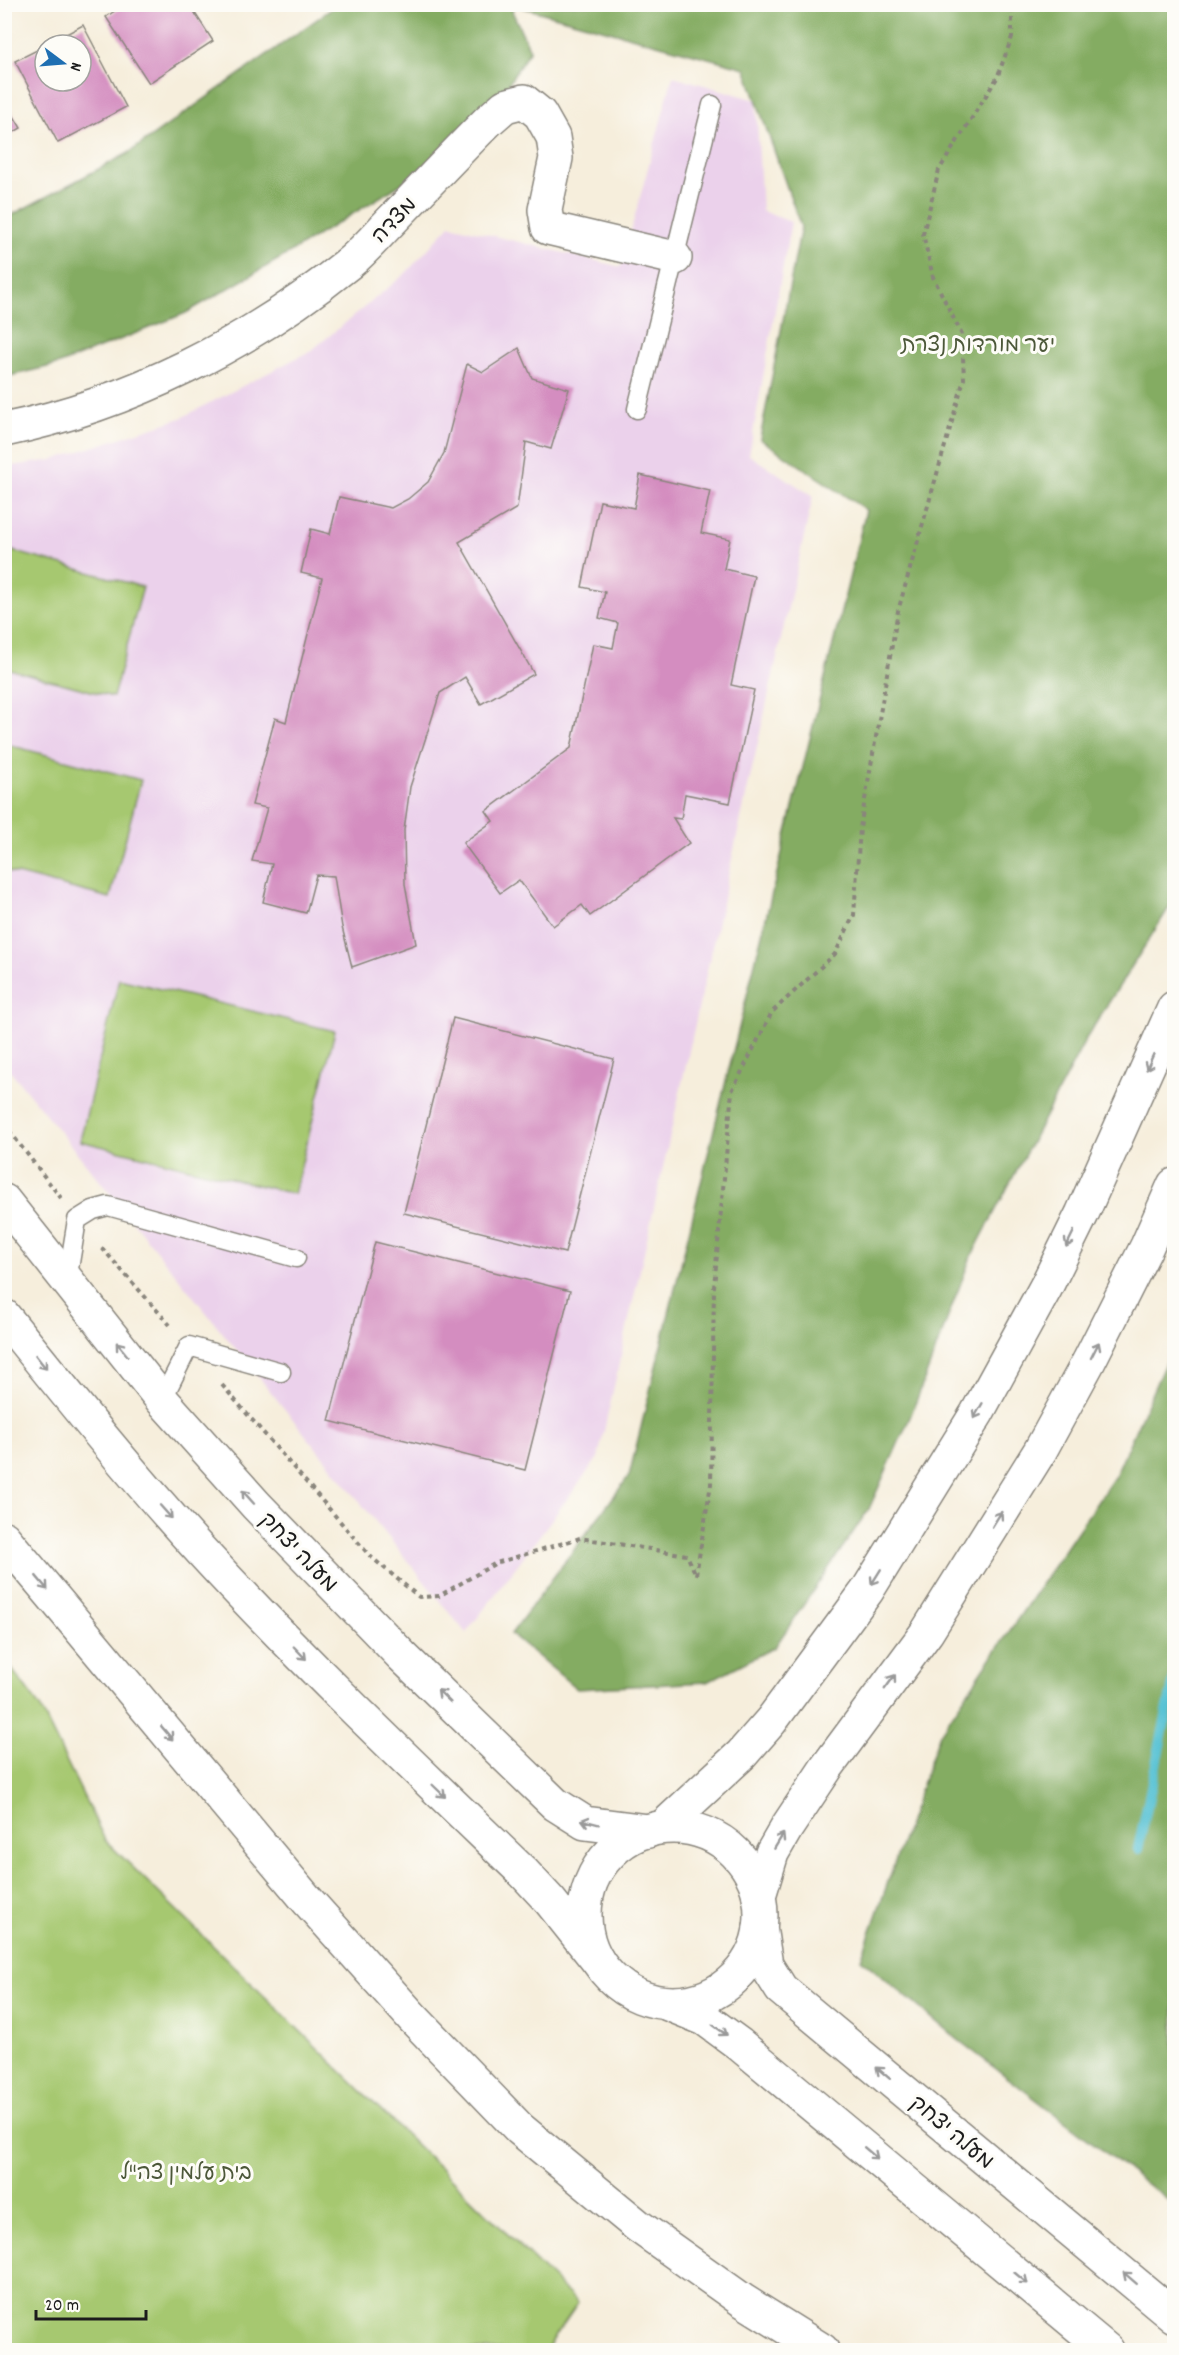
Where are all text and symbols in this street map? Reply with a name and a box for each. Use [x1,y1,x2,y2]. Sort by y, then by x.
north arrow [33,33,93,93]
text: N [63,59,87,74]
street label: מצדה [366,191,425,252]
park label: יער מורדות נצרת [900,331,1055,362]
one-way arrow [1144,1052,1156,1070]
one-way arrow [1063,1230,1075,1248]
one-way arrow [115,1341,128,1357]
one-way arrow [1090,1342,1101,1360]
one-way arrow [34,1354,47,1370]
one-way arrow [972,1402,984,1419]
one-way arrow [241,1490,255,1505]
one-way arrow [159,1504,173,1519]
street label: מעלה יצחק [251,1506,344,1601]
one-way arrow [992,1511,1004,1528]
one-way arrow [869,1568,881,1585]
one-way arrow [35,1575,49,1590]
one-way arrow [293,1646,308,1661]
one-way arrow [884,1674,896,1690]
one-way arrow [436,1689,451,1703]
one-way arrow [160,1725,173,1741]
one-way arrow [431,1783,446,1798]
one-way arrow [581,1816,600,1828]
one-way arrow [773,1833,785,1850]
one-way arrow [711,2024,727,2036]
one-way arrow [875,2067,891,2080]
street label: מעלה יצחק [902,2089,999,2178]
one-way arrow [863,2147,879,2160]
park label: בית עלמין צה"ל [120,2159,252,2190]
one-way arrow [1013,2271,1029,2284]
one-way arrow [1123,2271,1138,2285]
scale bar [36,2283,146,2321]
text: 20 m [45,2294,79,2319]

